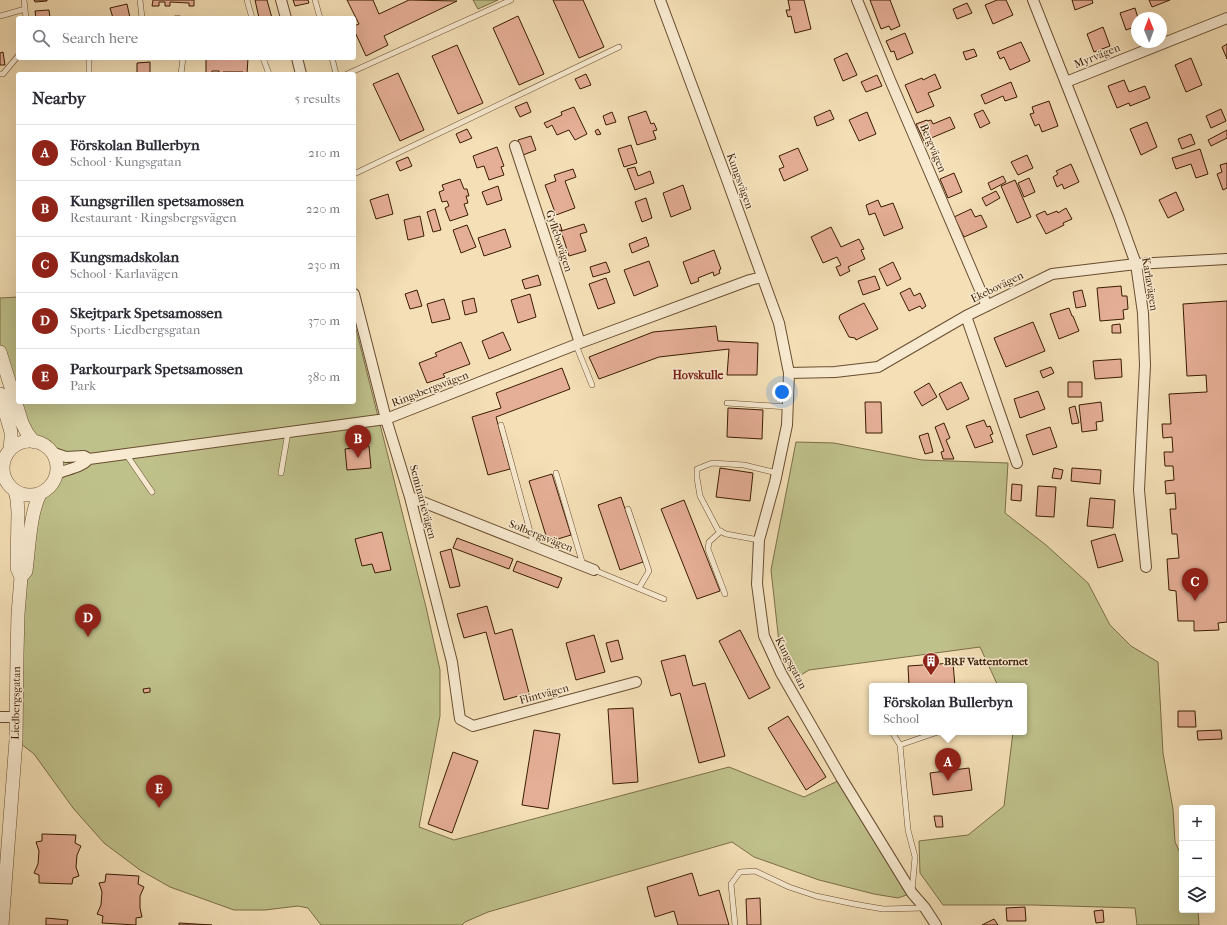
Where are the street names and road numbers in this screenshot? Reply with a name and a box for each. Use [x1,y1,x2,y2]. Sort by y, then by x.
street label: Myrvägen [1072,41,1123,71]
street label: Bergvägen [917,122,949,175]
street label: Kungsvägen [724,151,756,211]
street label: Gyllebovägen [543,208,575,274]
street label: Karlavägen [1139,256,1161,312]
street label: Ekebovägen [969,268,1026,305]
street label: Ringsbergsvägen [390,368,471,410]
street label: Seminarievägen [407,463,439,541]
street label: Solbergsvägen [507,517,576,555]
street label: Kungsgatan [772,635,810,692]
street label: Liedbergsgatan [9,666,23,740]
street label: Flintvägen [518,681,571,707]

